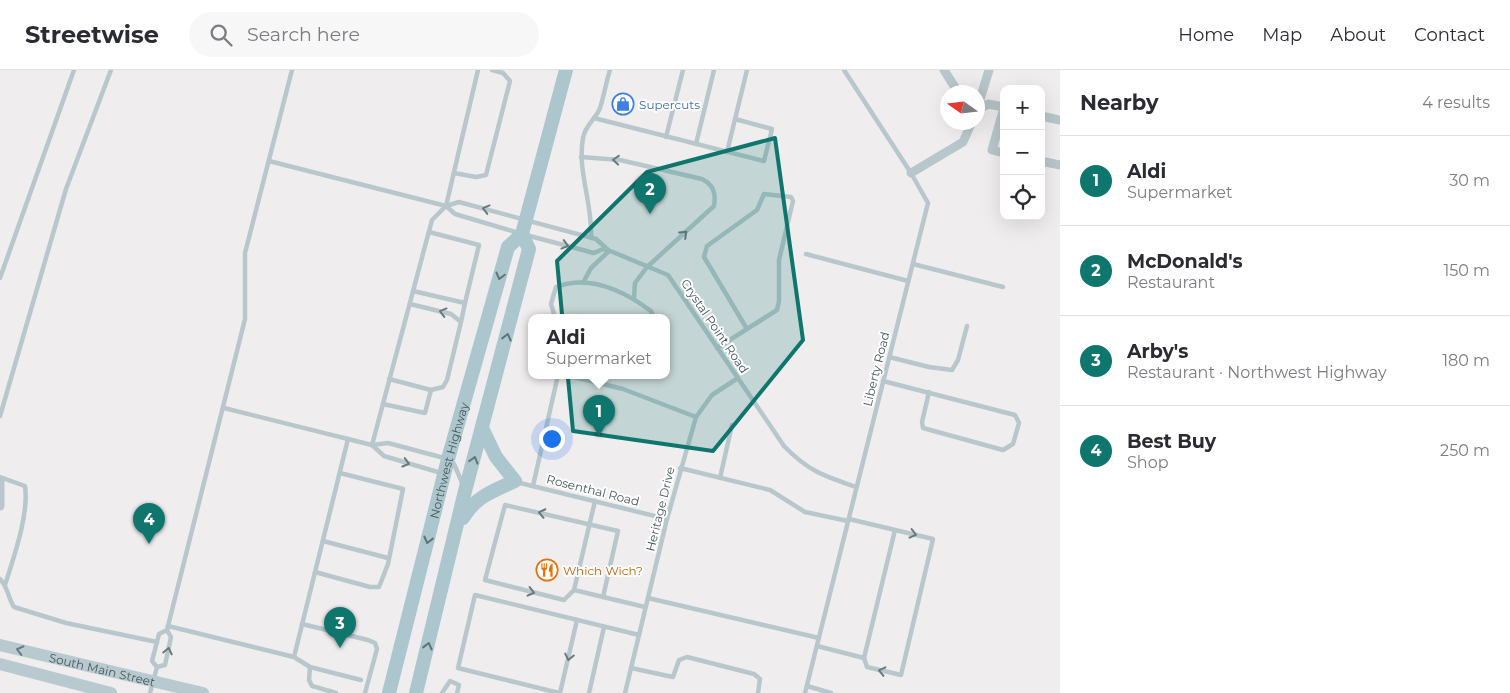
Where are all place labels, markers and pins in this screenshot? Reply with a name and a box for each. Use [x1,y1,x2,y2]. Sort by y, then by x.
shop icon: Supercuts [611,92,635,116]
place label: Supercuts [639,97,700,112]
pin: 2 [634,173,666,214]
pin: 1 [583,395,615,436]
pin: 4 [133,503,165,544]
restaurant icon: Which Wich? [535,558,559,582]
place label: Which Wich? [563,563,643,578]
pin: 3 [324,607,356,648]

